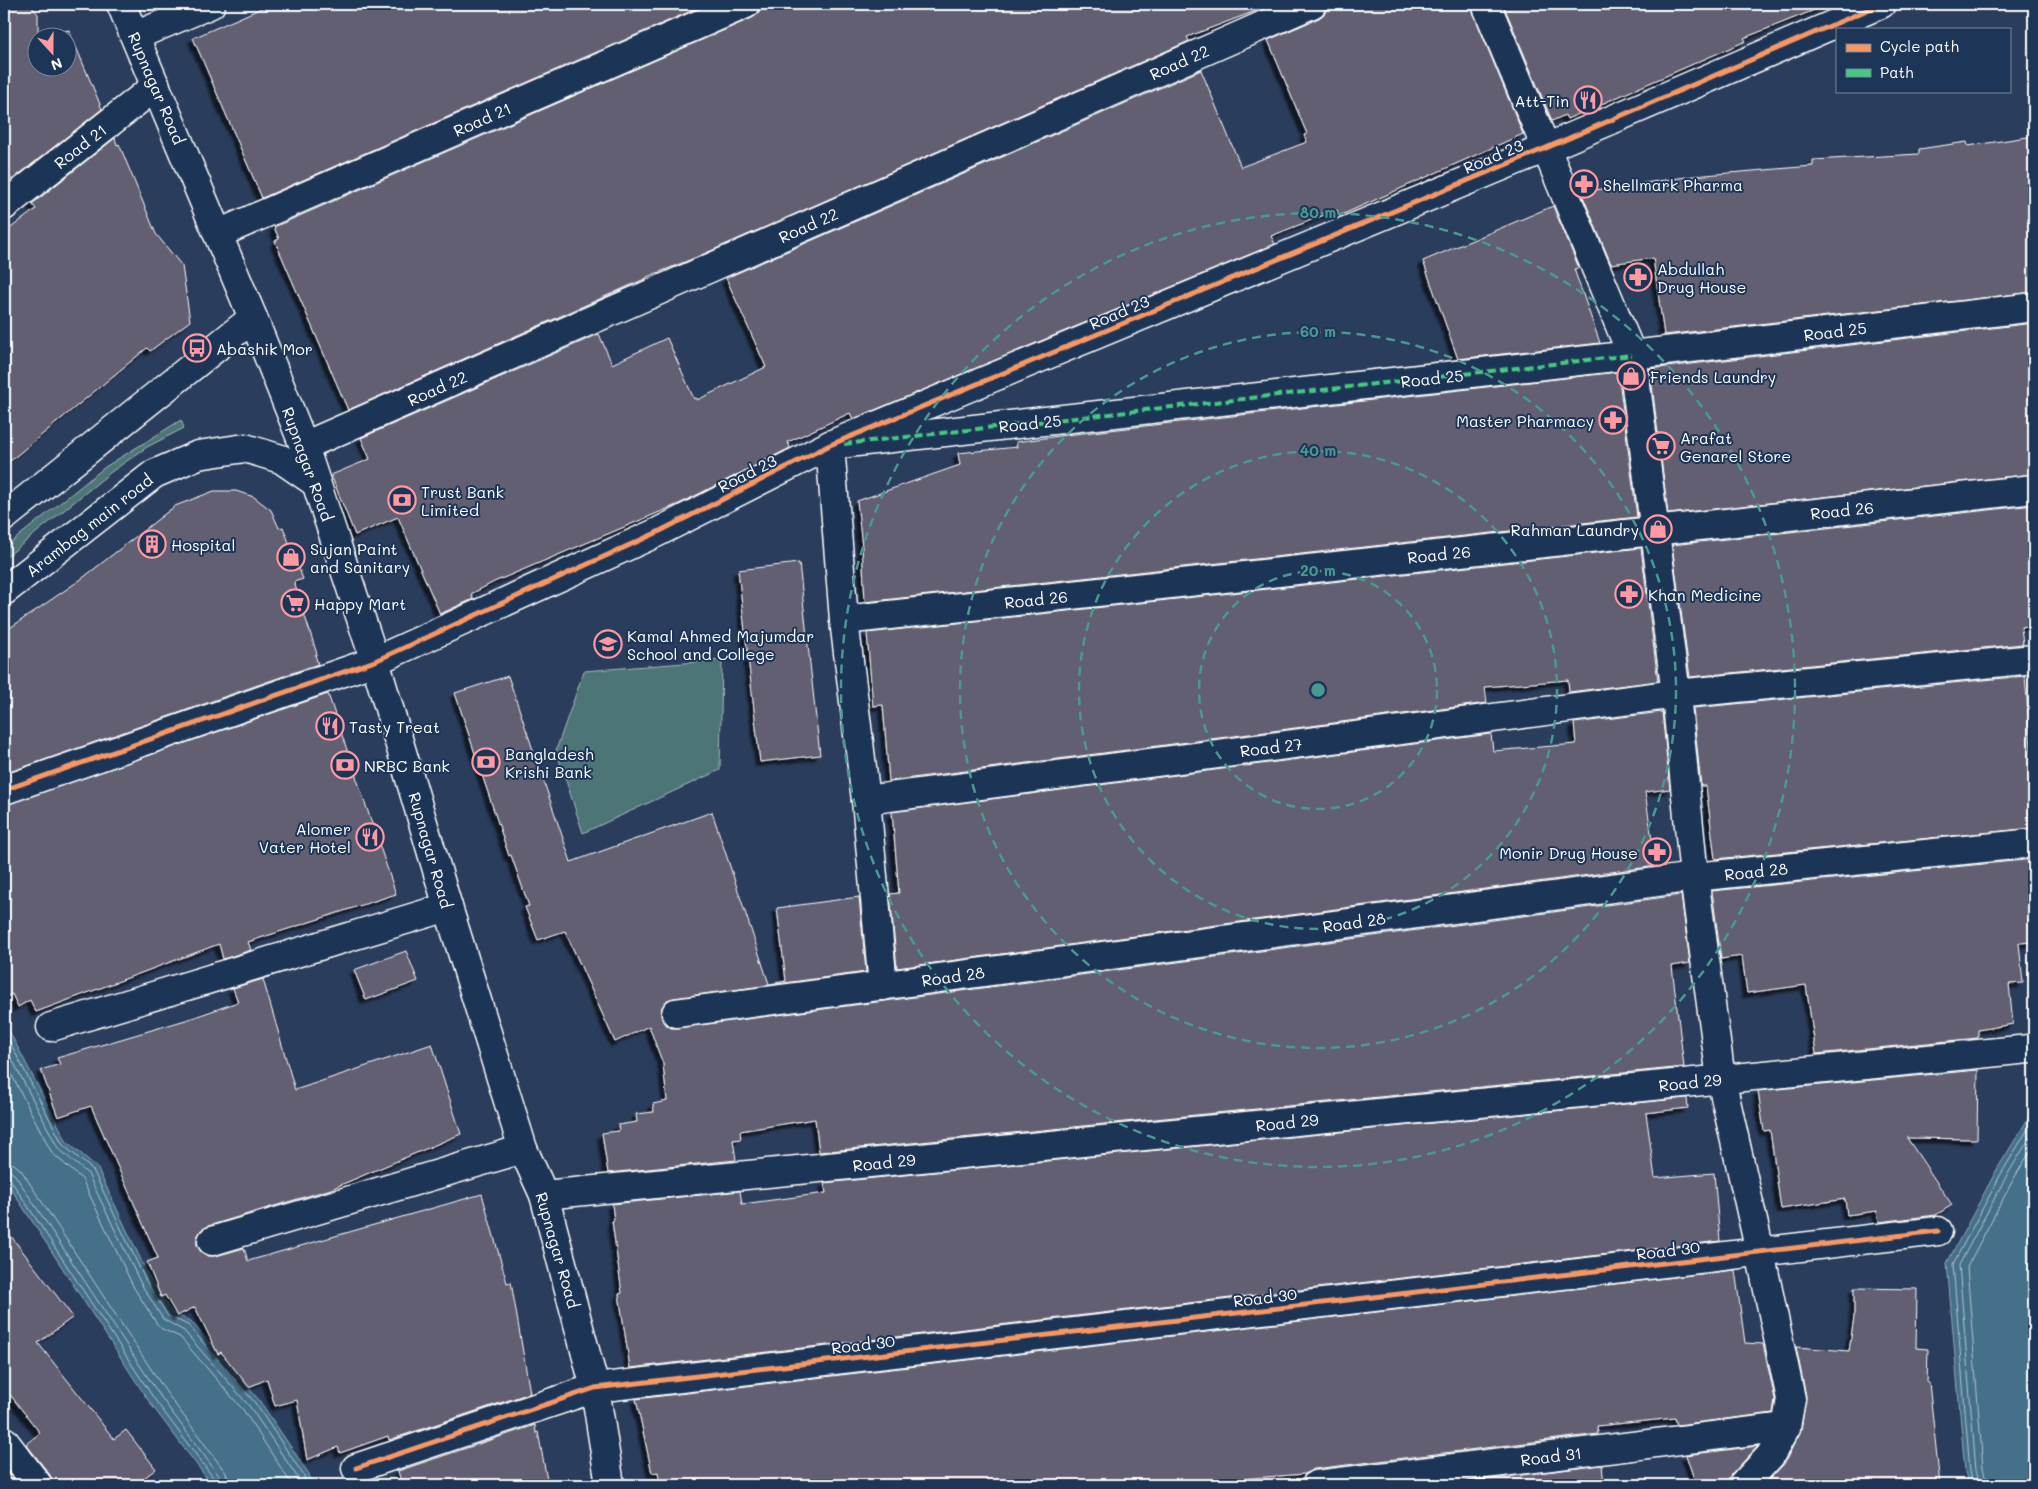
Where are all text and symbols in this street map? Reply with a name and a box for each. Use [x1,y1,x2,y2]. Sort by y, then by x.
north arrow [28,28,78,78]
legend [1836,28,2010,92]
street label: Rupnagar Road [124,29,190,147]
text: Cycle path [1880,36,1959,56]
street label: Road 22 [1146,40,1212,84]
text: N [48,54,65,75]
text: Path [1880,62,1914,82]
restaurant icon: Att-Tin [1573,85,1603,115]
place label: Att-Tin [1514,90,1569,111]
street label: Road 21 [450,97,514,141]
street label: Road 21 [49,119,111,173]
street label: Road 23 [1460,134,1526,178]
pharmacy icon: Shellmark Pharma [1569,169,1599,199]
place label: Shellmark Pharma [1603,174,1743,195]
text: 80 m [1300,202,1336,222]
street label: Road 22 [775,203,841,247]
place label: Abdullah Drug House [1657,258,1747,297]
pharmacy icon: Abdullah Drug House [1623,262,1653,292]
street label: Road 23 [1086,290,1152,334]
street label: Road 25 [1802,317,1868,345]
text: 60 m [1300,321,1336,341]
bus stop icon: Abashik Mor [182,333,212,363]
place label: Abashik Mor [216,338,313,359]
shop icon: Friends Laundry [1616,361,1646,391]
street label: Road 25 [1399,364,1465,392]
street label: Road 22 [404,366,470,410]
place label: Friends Laundry [1650,366,1776,387]
street label: Rupnagar Road [278,404,338,524]
pharmacy icon: Master Pharmacy [1598,405,1628,435]
street label: Road 25 [997,409,1063,437]
place label: Master Pharmacy [1456,410,1594,431]
place label: Arafat Genarel Store [1680,427,1791,466]
supermarket icon: Arafat Genarel Store [1646,431,1676,461]
text: 40 m [1300,440,1336,460]
street label: Road 23 [714,449,780,497]
street label: Arambag main road [21,469,157,581]
place label: Trust Bank Limited [421,481,504,520]
bank icon: Trust Bank Limited [387,485,417,515]
street label: Road 26 [1809,496,1875,524]
shop icon: Rahman Laundry [1643,514,1673,544]
place label: Rahman Laundry [1511,519,1639,540]
building icon: Hospital [137,529,167,559]
place label: Hospital [171,534,235,555]
place label: Sujan Paint and Sanitary [310,538,410,577]
street label: Road 26 [1406,540,1472,568]
shop icon: Sujan Paint and Sanitary [276,542,306,572]
text: 20 m [1300,560,1336,580]
pharmacy icon: Khan Medicine [1614,579,1644,609]
place label: Khan Medicine [1648,584,1761,605]
street label: Road 26 [1003,585,1069,613]
supermarket icon: Happy Mart [280,588,310,618]
place label: Happy Mart [314,593,406,614]
place label: Kamal Ahmed Majumdar School and College [627,625,814,664]
school or university icon: Kamal Ahmed Majumdar School and College [593,629,623,659]
centre of rings [1309,681,1327,699]
restaurant icon: Tasty Treat [315,711,345,741]
place label: Tasty Treat [349,716,440,737]
street label: Road 27 [1239,733,1304,761]
place label: Bangladesh Krishi Bank [505,743,594,782]
bank icon: Bangladesh Krishi Bank [471,747,501,777]
bank icon: NRBC Bank [330,750,360,780]
place label: NRBC Bank [364,755,450,776]
street label: Rupnagar Road [404,789,458,911]
place label: Alomer Vater Hotel [259,818,351,857]
restaurant icon: Alomer Vater Hotel [355,822,385,852]
pharmacy icon: Monir Drug House [1642,837,1672,867]
place label: Monir Drug House [1499,842,1638,863]
street label: Road 28 [1723,857,1789,885]
street label: Road 28 [1321,907,1387,937]
street label: Road 28 [920,961,986,991]
street label: Road 29 [1657,1068,1723,1096]
street label: Road 29 [1254,1108,1320,1136]
street label: Road 29 [851,1148,917,1176]
street label: Rupnagar Road [531,1189,585,1311]
street label: Road 30 [1635,1236,1701,1264]
street label: Road 30 [1232,1283,1298,1311]
street label: Road 30 [830,1330,896,1358]
street label: Road 31 [1519,1442,1583,1470]

